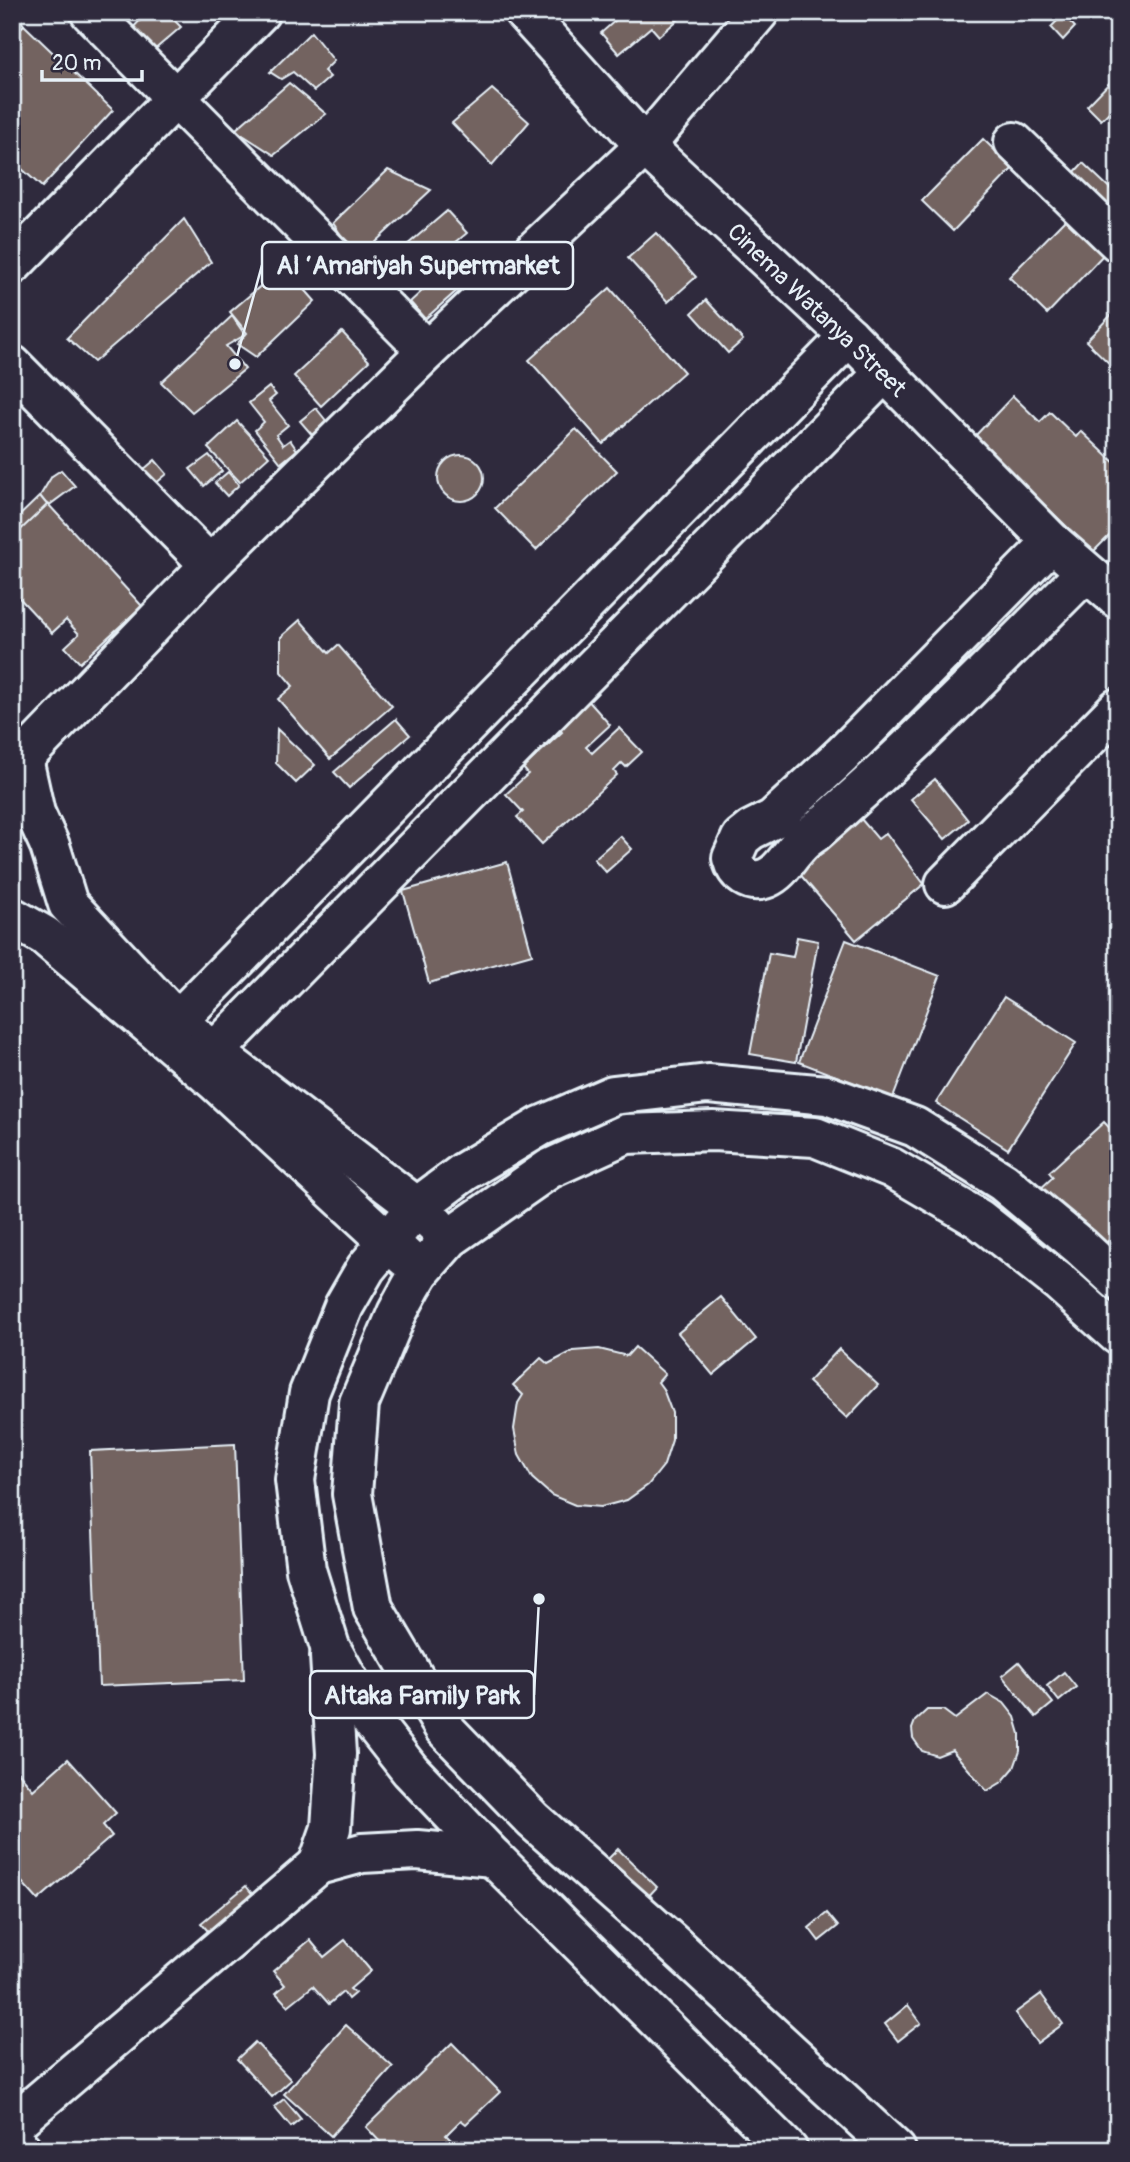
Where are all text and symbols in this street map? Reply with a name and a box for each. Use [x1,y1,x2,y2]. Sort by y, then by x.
scale bar [42,38,142,82]
text: 20 m [52,50,101,77]
street label: Cinema Watanya Street [721,217,912,404]
callout: Al ‘Amariyah Supermarket [262,242,573,289]
text: Al ‘Amariyah Supermarket [276,250,560,282]
callout: Altaka Family Park [310,1671,534,1718]
text: Altaka Family Park [324,1680,521,1712]

